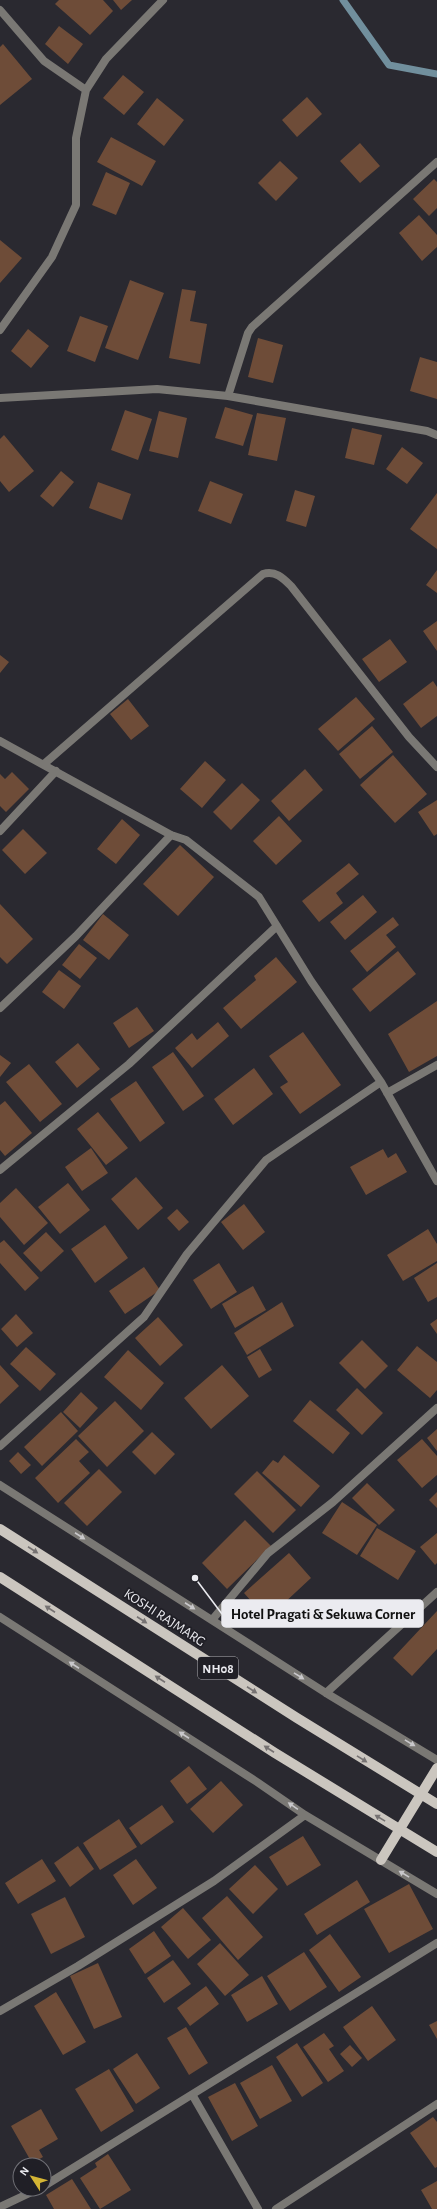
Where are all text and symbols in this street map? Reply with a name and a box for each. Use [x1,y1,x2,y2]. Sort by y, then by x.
one-way arrow [74,1532,86,1539]
one-way arrow [28,1546,38,1554]
street label: KOSHI RAJMARG [121,1586,208,1649]
callout: Hotel Pragati & Sekuwa Corner [222,1600,423,1627]
one-way arrow [184,1602,195,1610]
one-way arrow [45,1605,55,1613]
text: Hotel Pragati & Sekuwa Corner [231,1607,416,1622]
one-way arrow [137,1616,148,1624]
road number: NH08 [198,1657,238,1679]
one-way arrow [69,1661,80,1669]
one-way arrow [293,1672,305,1679]
one-way arrow [155,1675,165,1683]
one-way arrow [247,1686,257,1694]
one-way arrow [179,1731,189,1739]
one-way arrow [404,1740,416,1747]
one-way arrow [263,1746,275,1753]
one-way arrow [357,1755,367,1763]
one-way arrow [287,1802,298,1810]
one-way arrow [374,1814,386,1821]
one-way arrow [399,1870,409,1878]
north arrow [12,2157,52,2197]
text: N [18,2165,31,2178]

